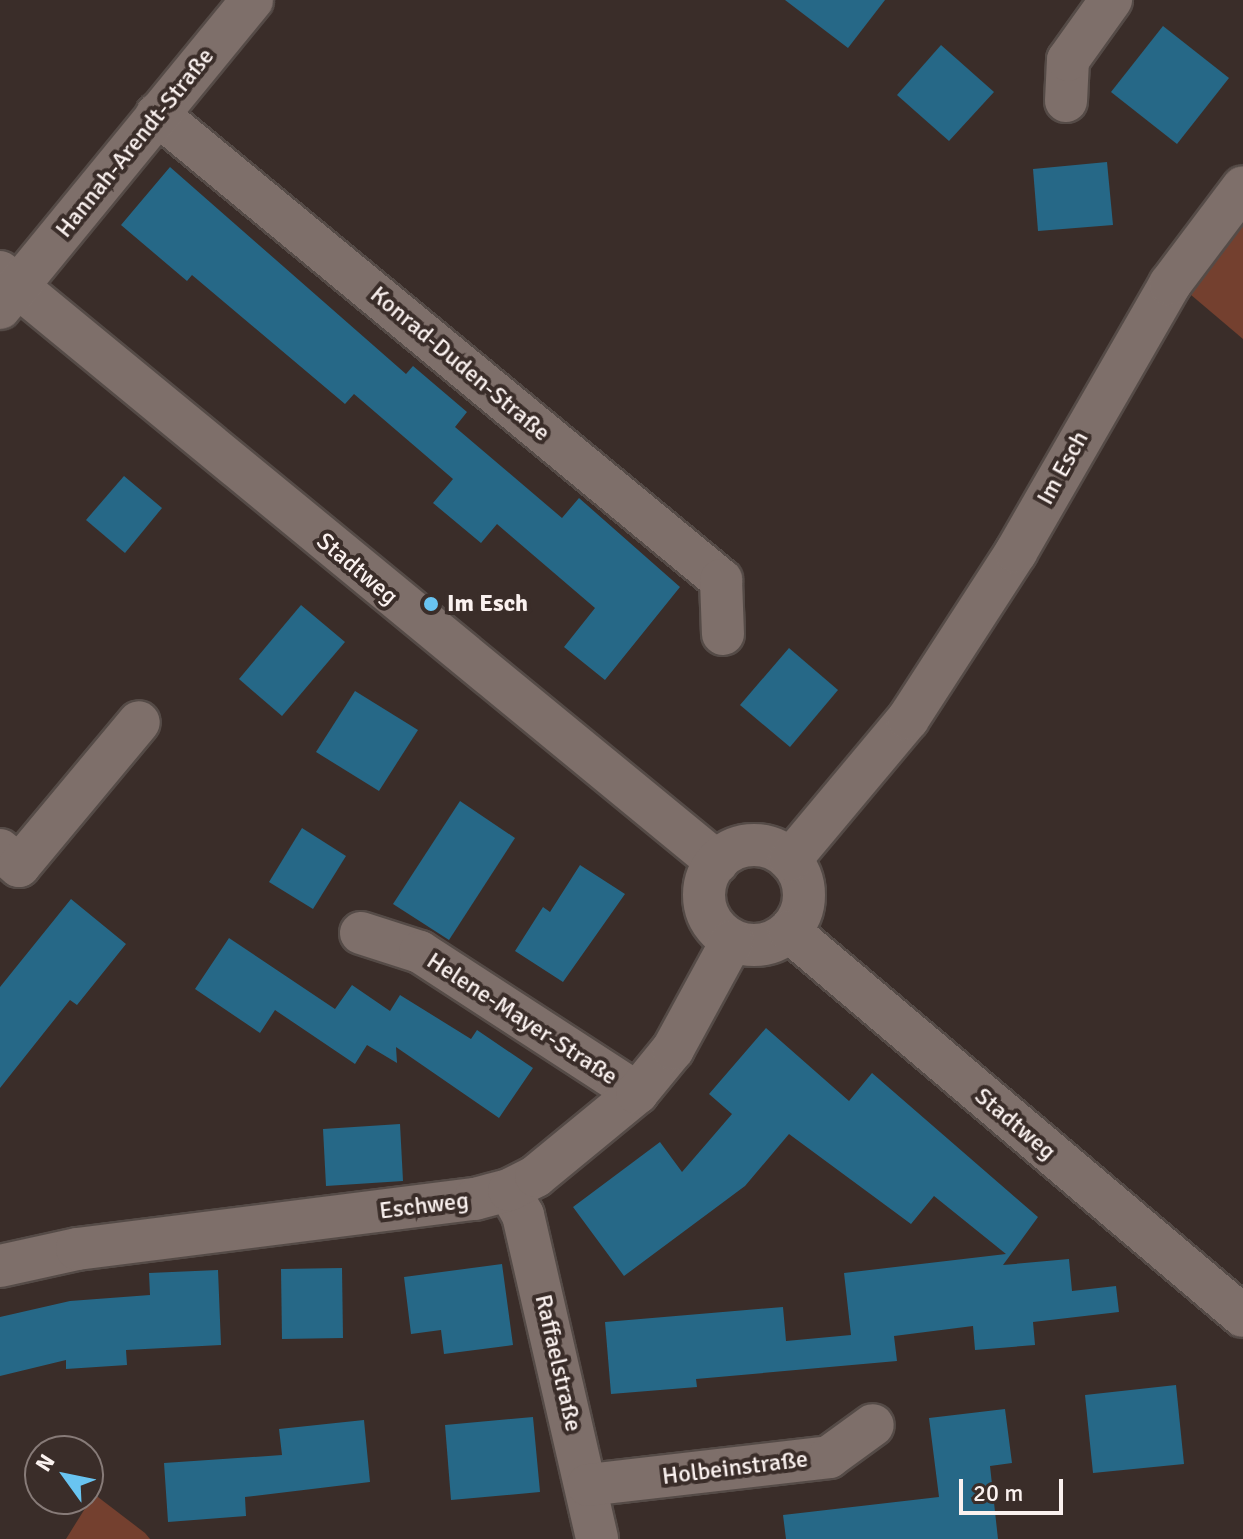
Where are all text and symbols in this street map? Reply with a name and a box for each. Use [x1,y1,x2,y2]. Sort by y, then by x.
street label: Hannah-Arendt-Straße [50,42,220,244]
street label: Konrad-Duden-Straße [364,280,556,448]
street label: Im Esch [1031,426,1095,510]
street label: Stadtweg [311,527,403,611]
place label: Im Esch [447,590,528,618]
marker: Im Esch [422,595,440,613]
street label: Helene-Mayer-Straße [421,947,623,1091]
street label: Stadtweg [969,1082,1061,1166]
street label: Eschweg [378,1186,470,1226]
street label: Raffaelstraße [528,1292,588,1434]
north arrow [24,1435,104,1515]
street label: Holbeinstraße [660,1445,810,1491]
text: N [30,1449,61,1477]
scale bar [963,1463,1067,1513]
text: 20 m [973,1478,1023,1508]

